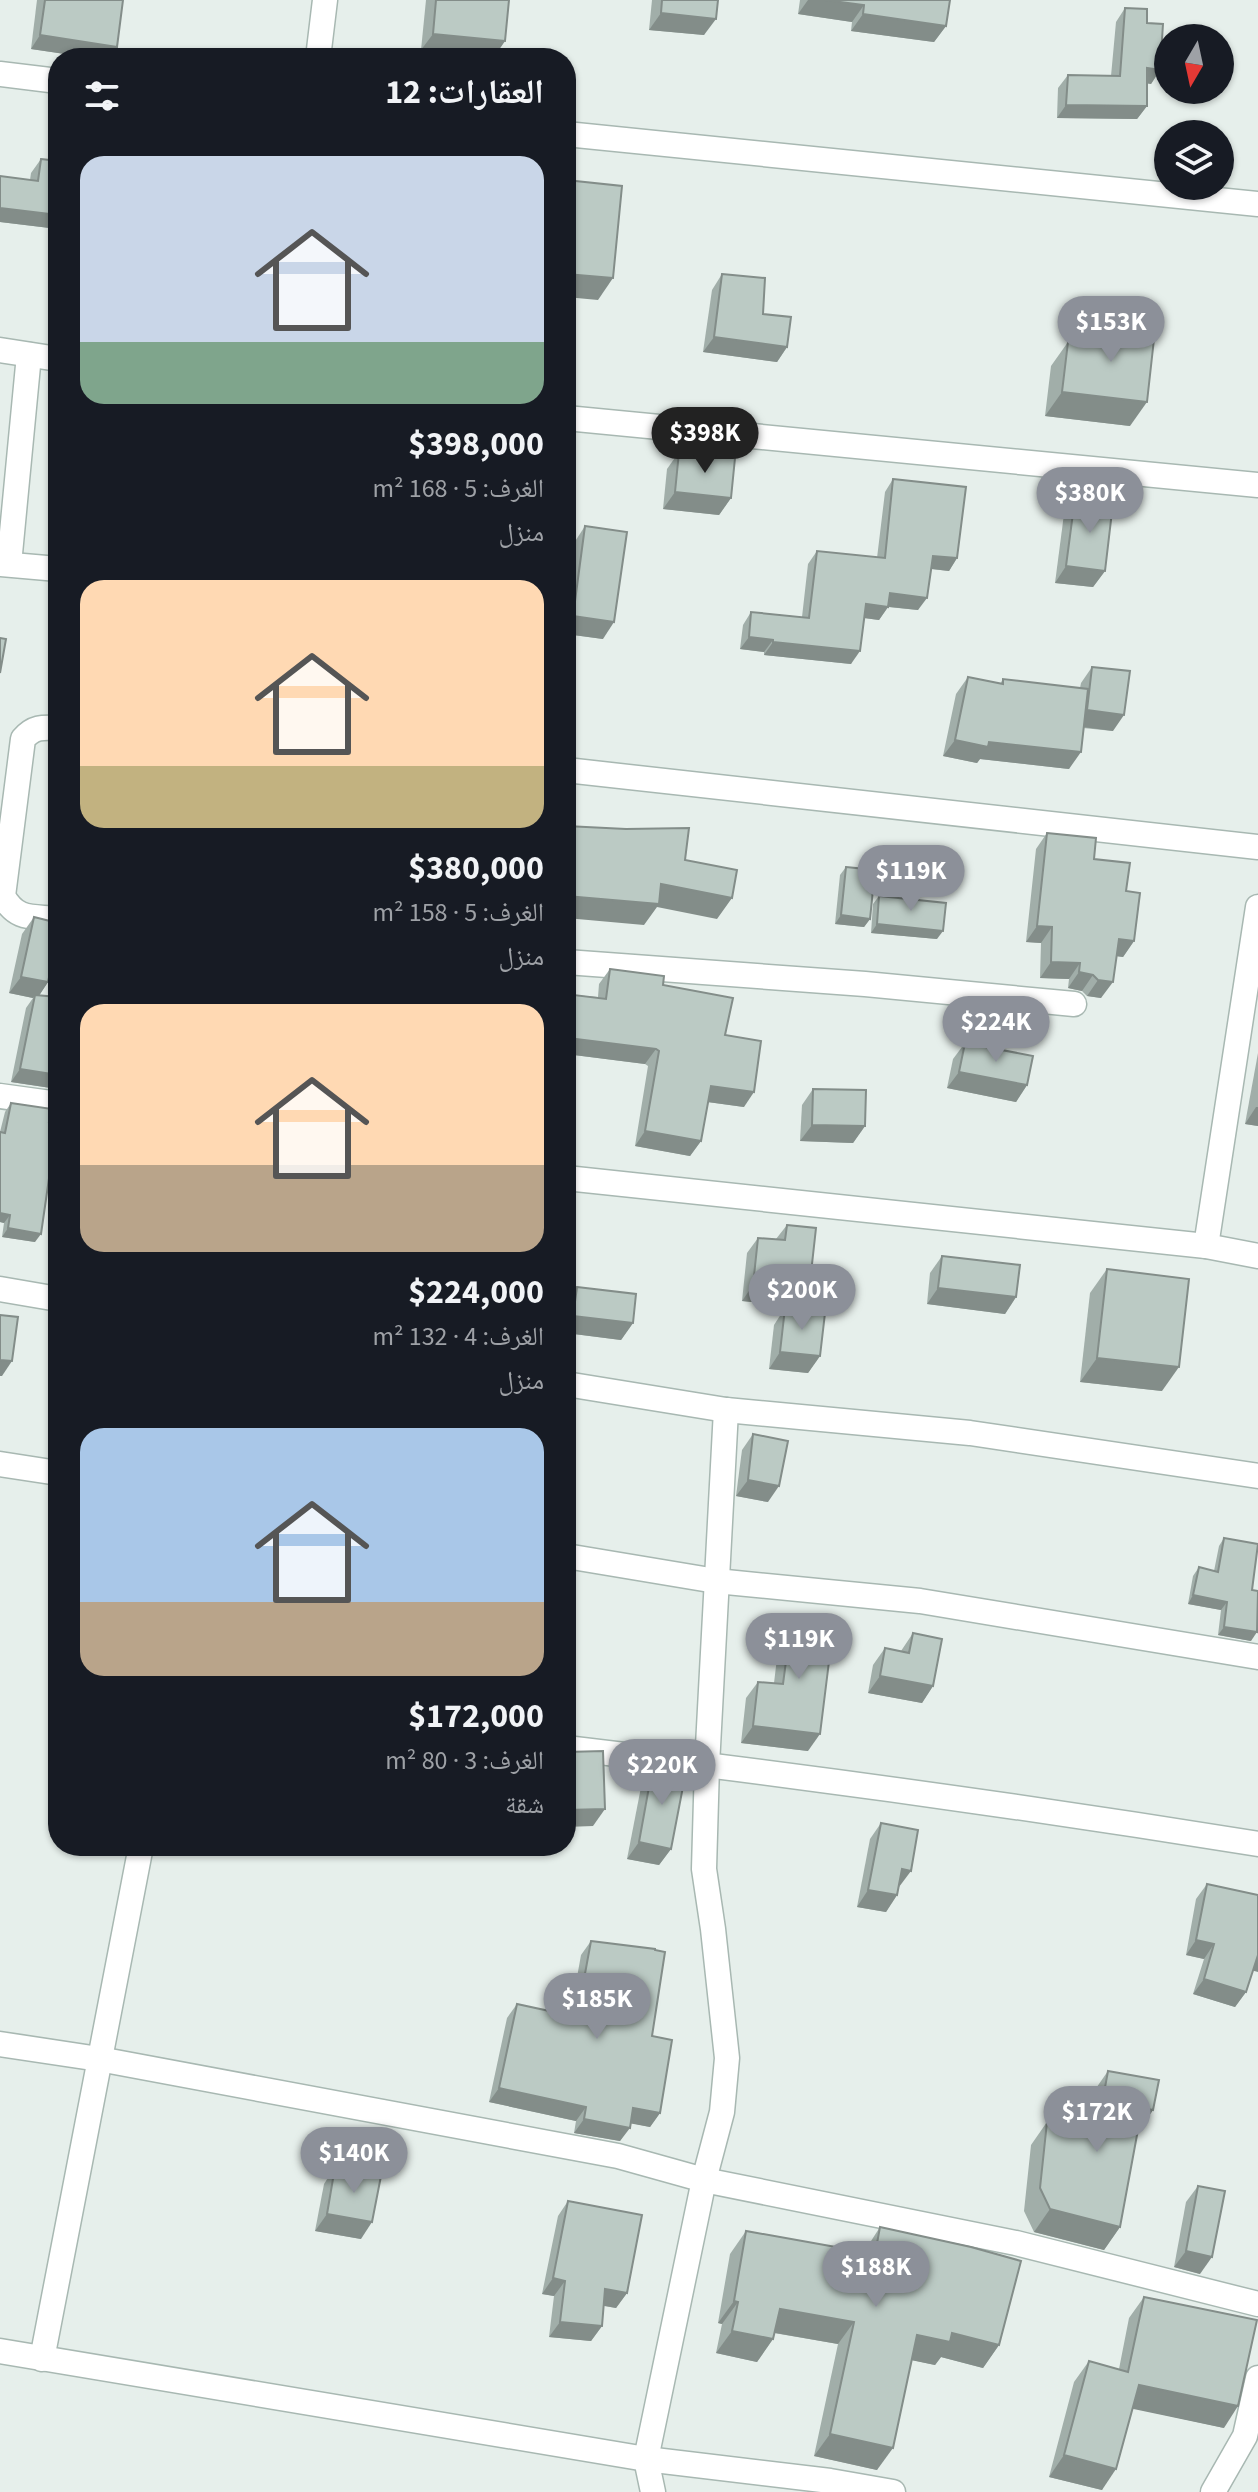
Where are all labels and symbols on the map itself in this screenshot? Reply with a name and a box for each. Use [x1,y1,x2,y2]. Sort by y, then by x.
north arrow [1154,24,1234,104]
pin: $153K [1055,296,1167,364]
pin: $398K [649,407,761,475]
pin: $380K [1034,467,1146,535]
pin: $119K [855,845,967,913]
pin: $224K [940,996,1052,1064]
pin: $200K [746,1264,858,1332]
pin: $119K [743,1613,855,1681]
pin: $220K [606,1739,718,1807]
pin: $185K [541,1973,653,2041]
pin: $172K [1041,2086,1153,2154]
pin: $140K [298,2127,410,2195]
pin: $188K [820,2241,932,2309]

